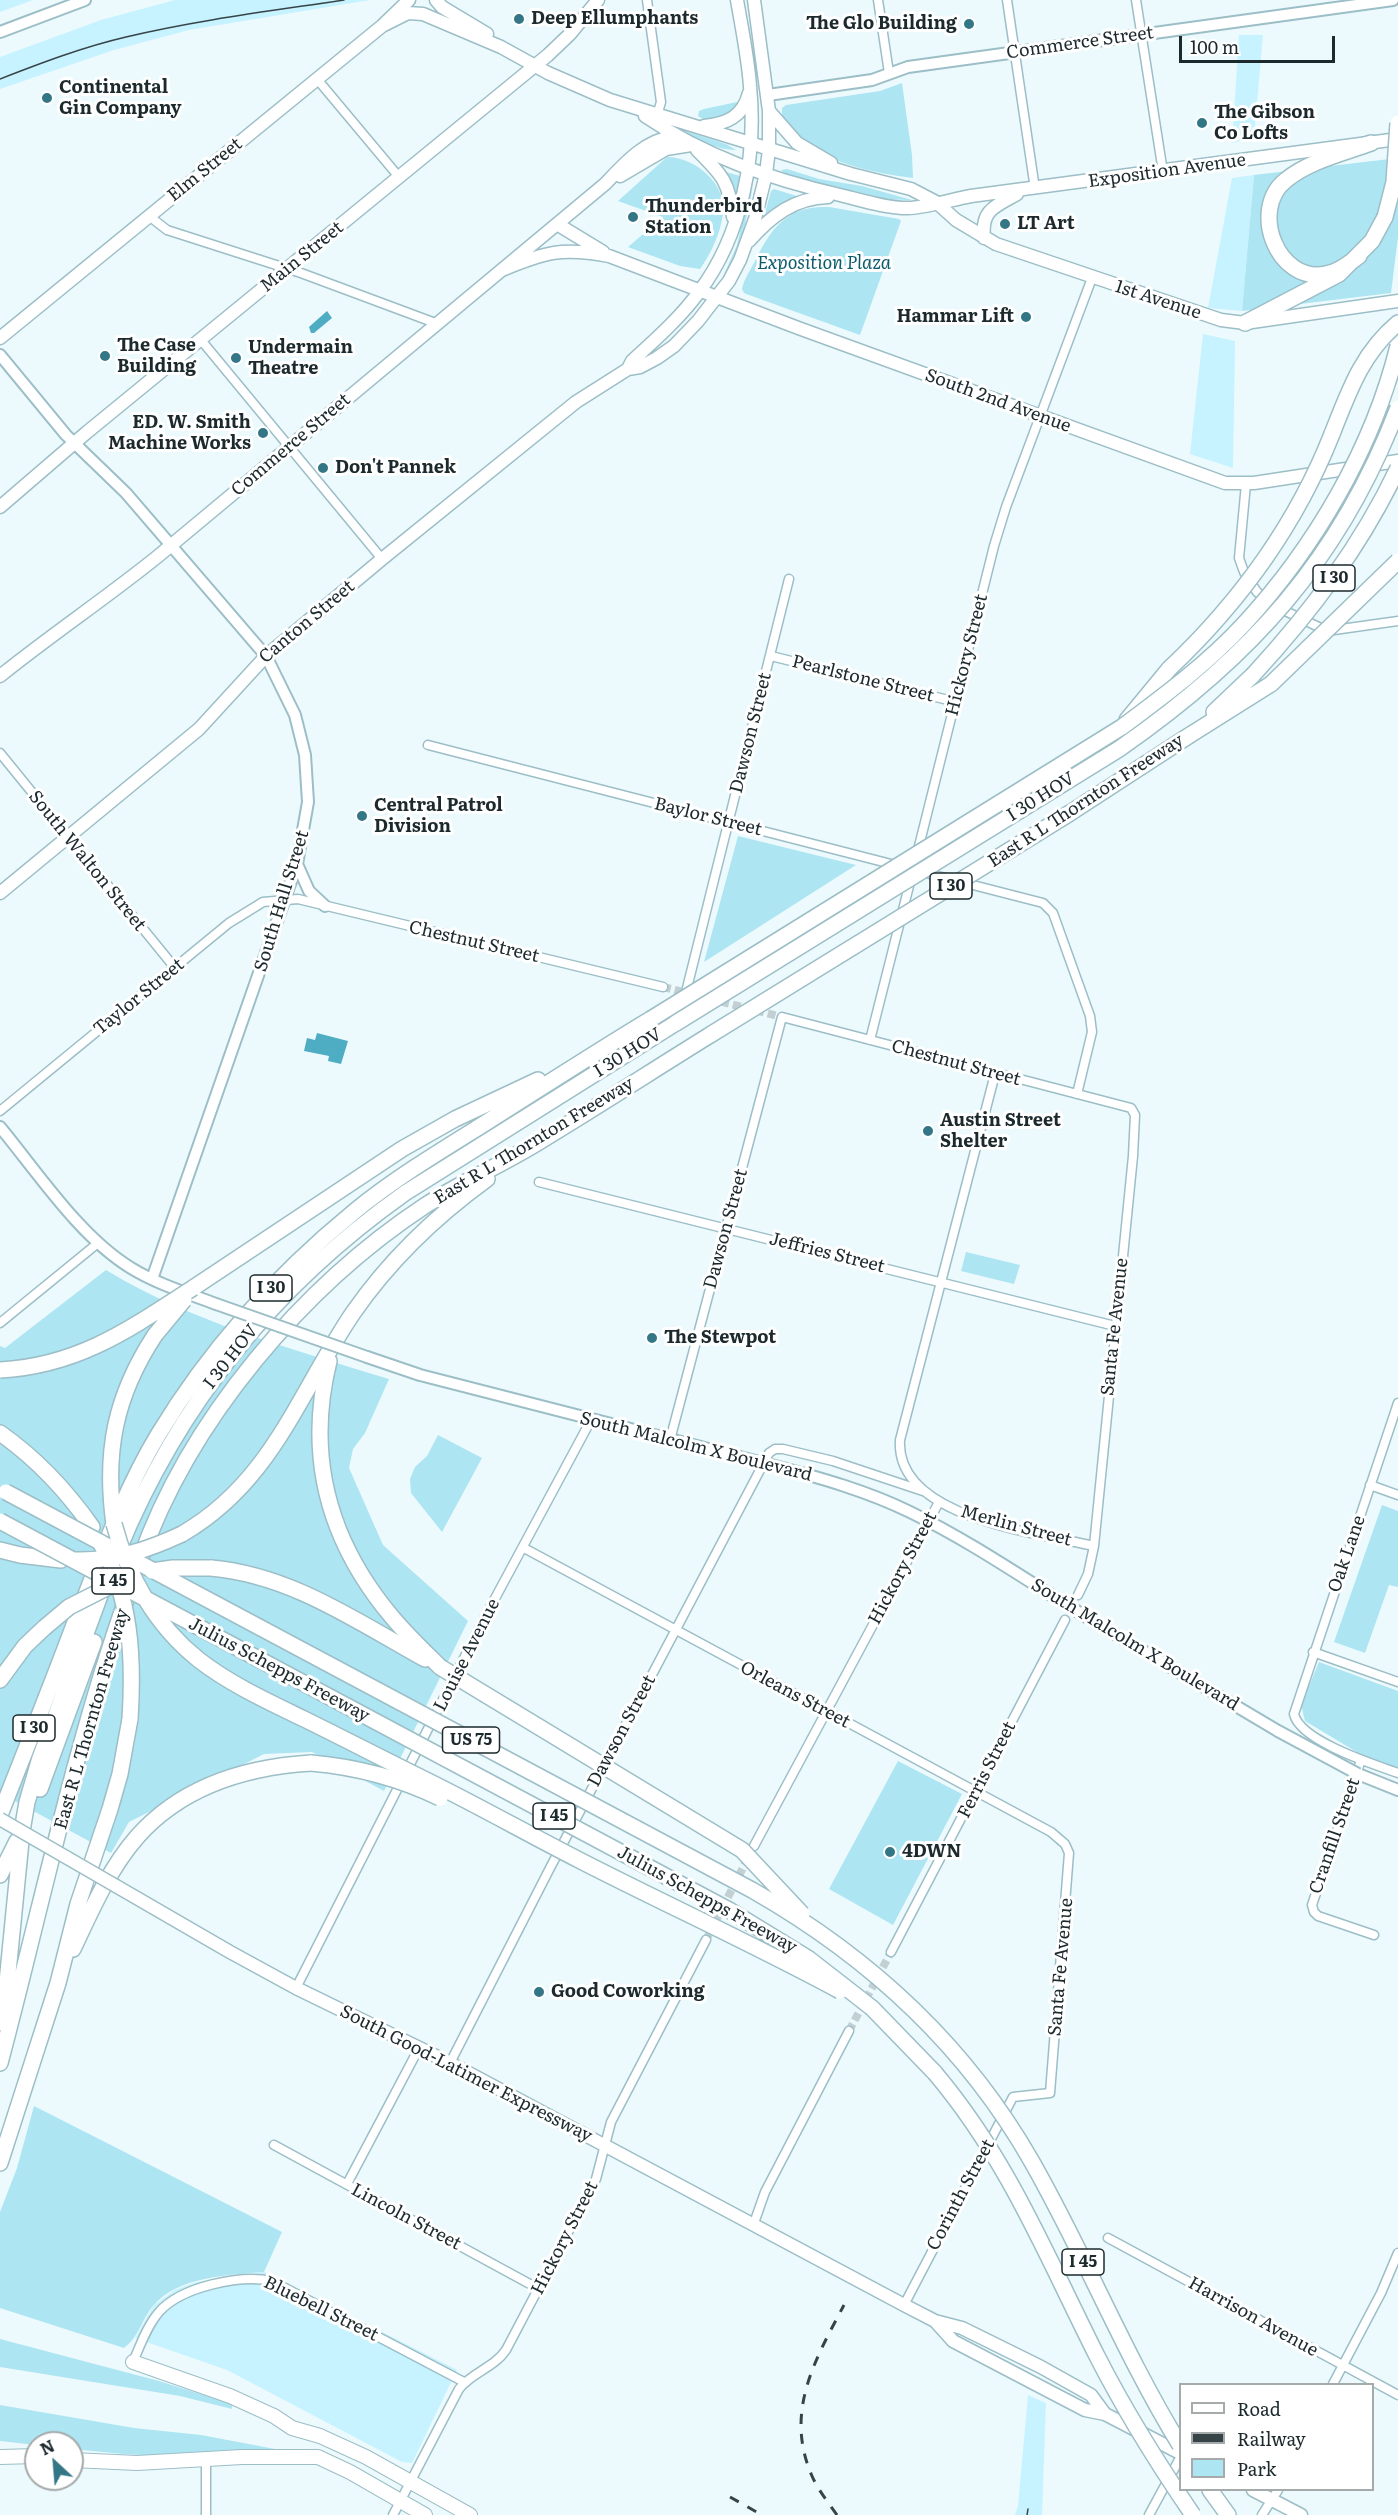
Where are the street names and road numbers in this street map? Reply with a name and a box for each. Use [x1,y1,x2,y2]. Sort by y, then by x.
street label: Commerce Street [1005,22,1155,64]
street label: Elm Street [163,133,247,207]
street label: Exposition Avenue [1087,149,1247,193]
street label: Main Street [256,217,348,297]
street label: 1st Avenue [1112,276,1204,324]
street label: South 2nd Avenue [922,365,1074,437]
street label: Commerce Street [227,389,355,501]
road number: I 30 [1313,565,1355,591]
street label: Canton Street [255,576,359,668]
street label: Hickory Street [941,592,993,718]
street label: Pearlstone Street [790,651,936,707]
street label: Dawson Street [726,670,776,796]
street label: East R L Thornton Freeway [984,730,1188,872]
street label: I 30 HOV [1003,768,1079,826]
street label: South Walton Street [24,786,150,936]
street label: Baylor Street [652,793,764,841]
street label: South Hall Street [250,828,314,974]
road number: I 30 [930,873,972,899]
street label: Chestnut Street [407,917,541,967]
street label: Taylor Street [89,954,189,1040]
street label: I 30 HOV [590,1024,666,1082]
street label: Chestnut Street [889,1035,1023,1091]
street label: East R L Thornton Freeway [430,1073,638,1209]
street label: Dawson Street [700,1166,752,1292]
street label: Jeffries Street [767,1228,887,1278]
street label: Santa Fe Avenue [1097,1257,1133,1397]
road number: I 30 [250,1275,292,1301]
street label: I 30 HOV [199,1320,263,1394]
street label: South Malcolm X Boulevard [578,1408,814,1486]
street label: Merlin Street [958,1501,1074,1551]
street label: Hickory Street [864,1508,942,1628]
street label: Oak Lane [1324,1513,1370,1595]
road number: I 45 [92,1568,134,1594]
street label: South Malcolm X Boulevard [1027,1574,1243,1716]
street label: Louise Avenue [429,1595,505,1715]
street label: East R L Thornton Freeway [50,1606,134,1832]
street label: Julius Schepps Freeway [185,1613,373,1727]
street label: Orleans Street [736,1657,854,1733]
street label: Dawson Street [583,1671,661,1791]
road number: I 30 [13,1715,55,1741]
street label: Ferris Street [953,1718,1021,1822]
road number: US 75 [442,1727,500,1753]
street label: Cranfill Street [1305,1775,1365,1897]
road number: I 45 [533,1803,575,1829]
street label: Julius Schepps Freeway [613,1842,801,1958]
street label: Santa Fe Avenue [1044,1897,1078,2037]
street label: South Good-Latimer Expressway [336,2001,596,2147]
street label: Corinth Street [923,2136,999,2254]
street label: Hickory Street [527,2177,603,2299]
street label: Lincoln Street [347,2179,465,2255]
road number: I 45 [1062,2249,1104,2275]
street label: Bluebell Street [260,2272,382,2346]
street label: Harrison Avenue [1184,2272,1322,2362]

